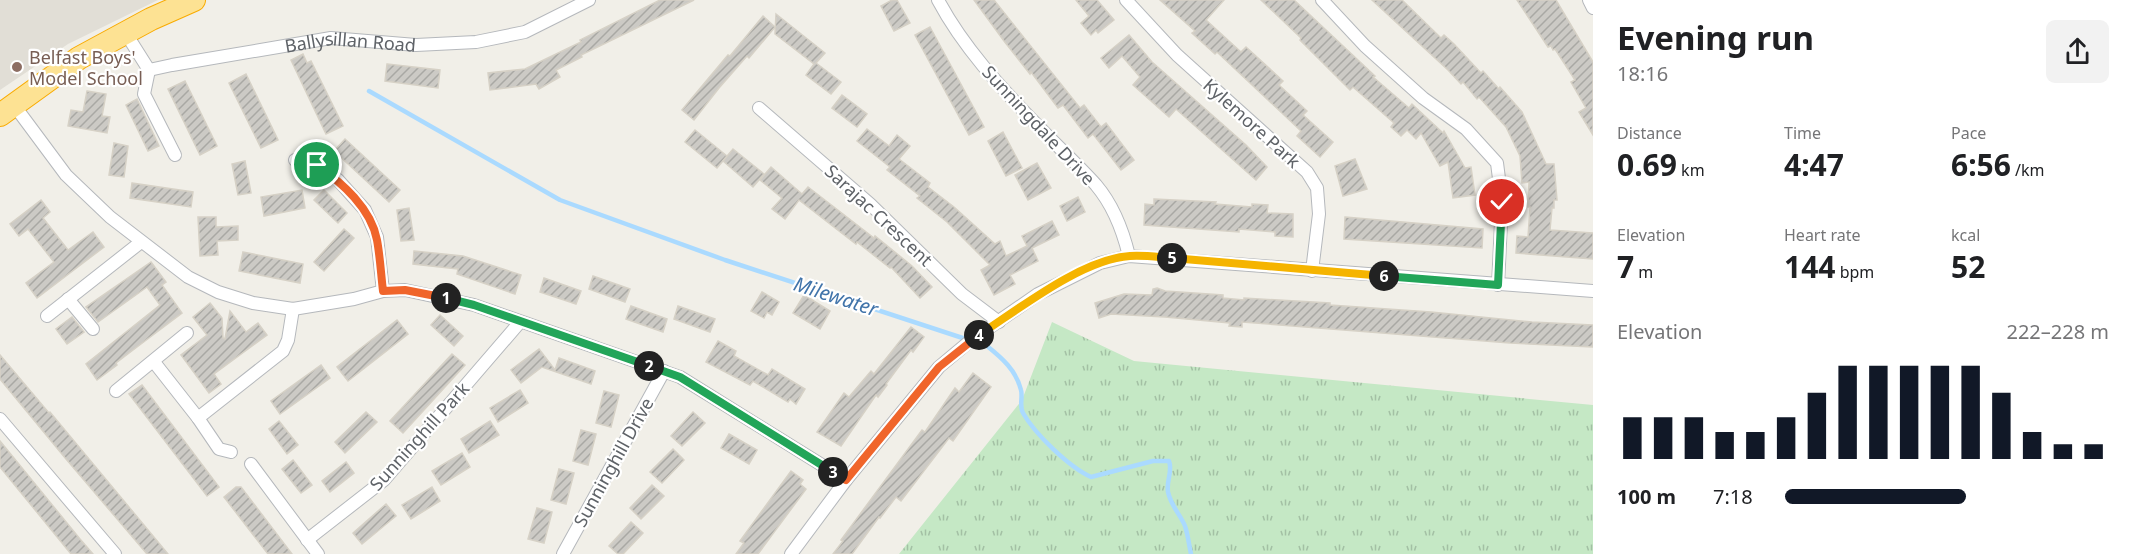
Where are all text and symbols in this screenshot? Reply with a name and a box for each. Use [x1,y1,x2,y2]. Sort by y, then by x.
text: Evening run [1617,15,1814,60]
button: share [2046,20,2109,83]
street label: Ballysillan Road [283,26,417,58]
place label: Belfast Boys' Model School [29,45,143,90]
marker: Belfast Boys' Model School [10,60,24,74]
street label: Sunningdale Drive [977,60,1101,190]
text: 18:16 [1617,60,1668,87]
street label: Kylemore Park [1198,73,1306,173]
text: Distance [1617,122,1682,144]
text: Time [1784,122,1821,144]
text: Pace [1951,122,1986,144]
pin [291,139,342,190]
text: 0.69 [1617,144,1677,185]
text: 4:47 [1784,144,1844,185]
text: 6:56 [1951,144,2011,185]
icon: arrive [300,148,333,181]
street label: Sarajac Crescent [820,159,938,271]
text: km [1677,159,1705,181]
text: /km [2011,159,2045,181]
pin [1476,176,1527,227]
icon: check [1485,185,1518,218]
text: Elevation [1617,224,1685,246]
text: Heart rate [1784,224,1860,246]
text: kcal [1951,224,1980,246]
pin: 5 [1157,243,1187,273]
text: 7 [1617,246,1634,287]
text: 144 [1784,246,1835,287]
text: 52 [1951,246,1985,287]
text: 5 [1167,247,1177,269]
pin: 6 [1369,261,1399,291]
text: m [1634,261,1653,283]
text: bpm [1835,261,1874,283]
text: 6 [1379,265,1389,287]
water label: Milewater [790,270,883,323]
pin: 1 [431,283,461,313]
text: 1 [441,287,451,309]
text: Elevation [1617,318,1702,345]
text: 222–228 m [2006,318,2109,345]
pin: 4 [964,320,994,350]
text: 4 [974,324,984,346]
pin: 2 [634,351,664,381]
text: 2 [644,355,654,377]
street label: Sunninghill Park [364,376,474,495]
street label: Sunninghill Drive [568,393,658,531]
pin: 3 [818,457,848,487]
text: 3 [828,461,838,483]
text: 100 m [1617,483,1676,510]
text: 7:18 [1713,483,1753,510]

